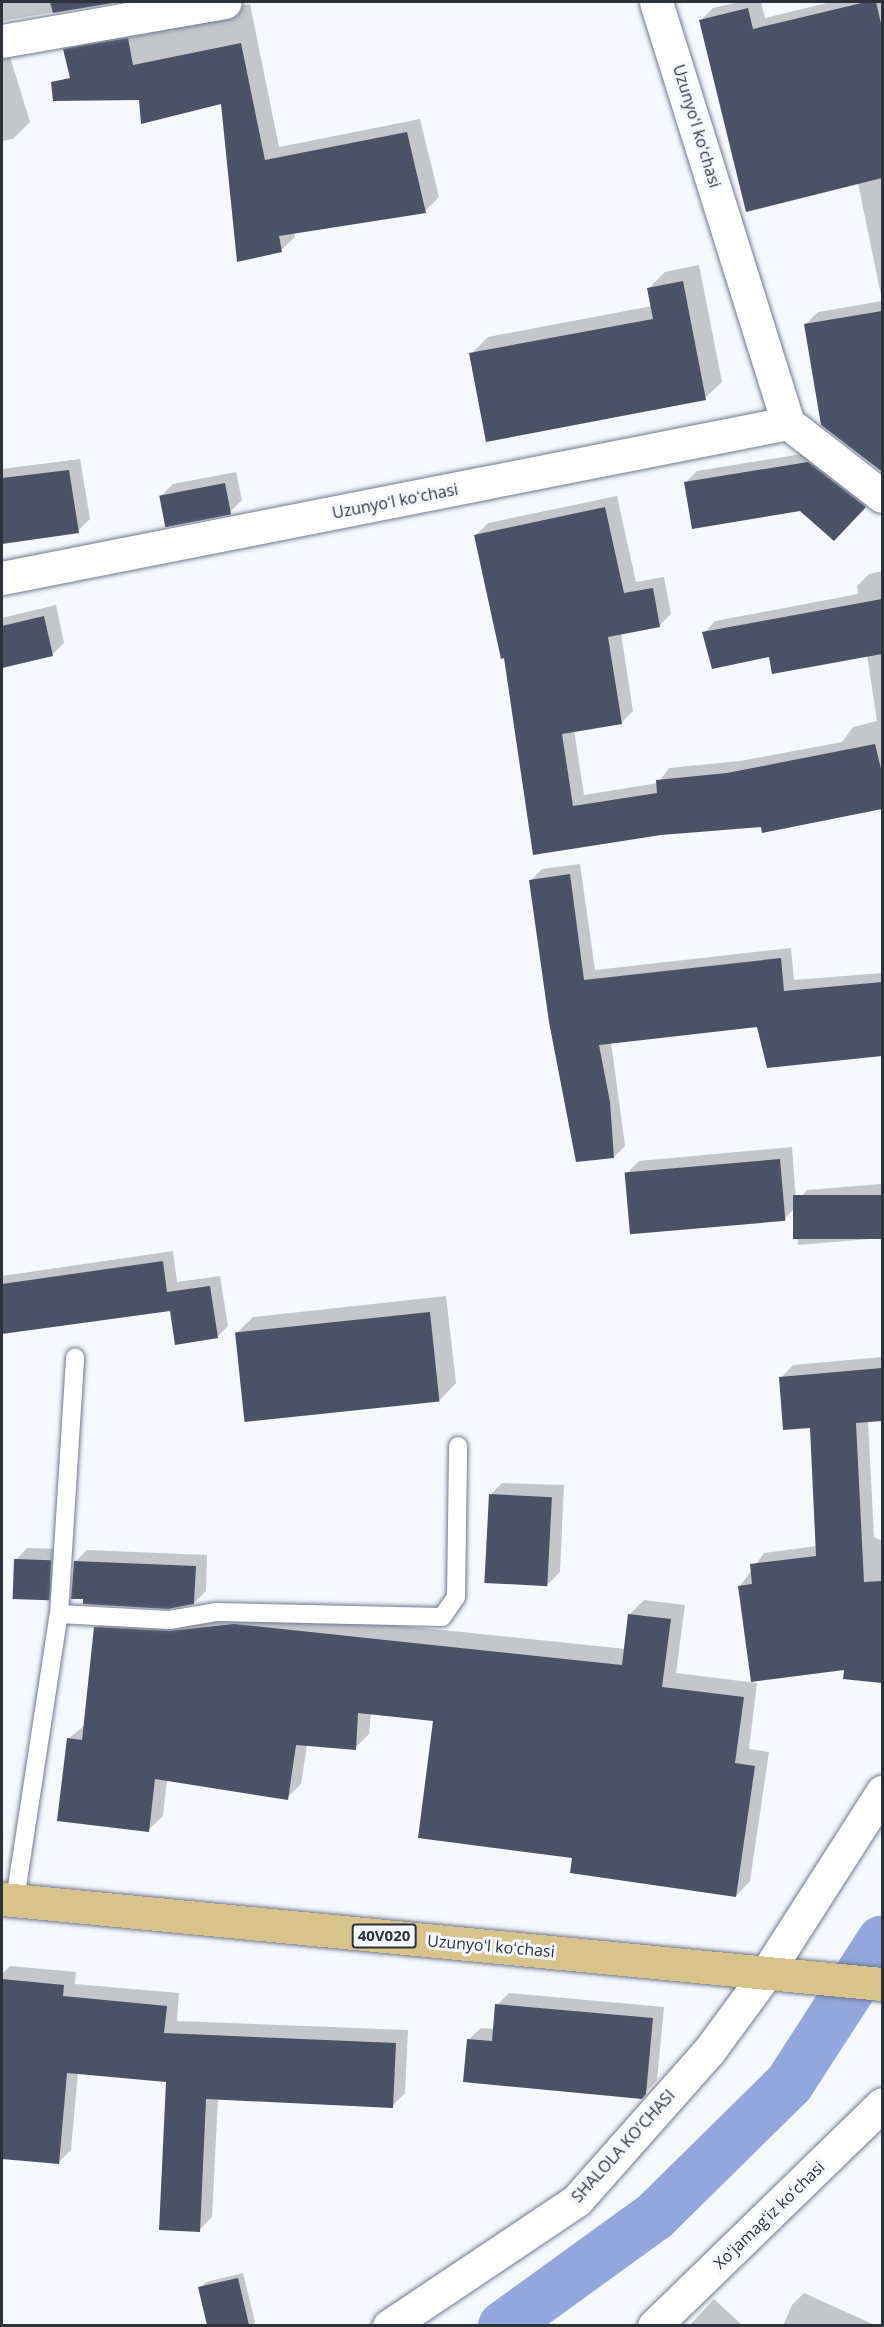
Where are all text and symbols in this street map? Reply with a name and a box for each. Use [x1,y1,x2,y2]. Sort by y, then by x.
street label: Uzunyoʻl koʻchasi [669,62,725,190]
street label: Uzunyoʻl koʻchasi [330,479,460,523]
road number: 40V020 [351,1924,417,1948]
street label: Uzunyoʻl koʻchasi [427,1931,555,1961]
street label: SHALOLA KO'CHASI [567,2086,679,2206]
street label: Xoʻjamagʻiz koʻchasi [710,2157,828,2273]

